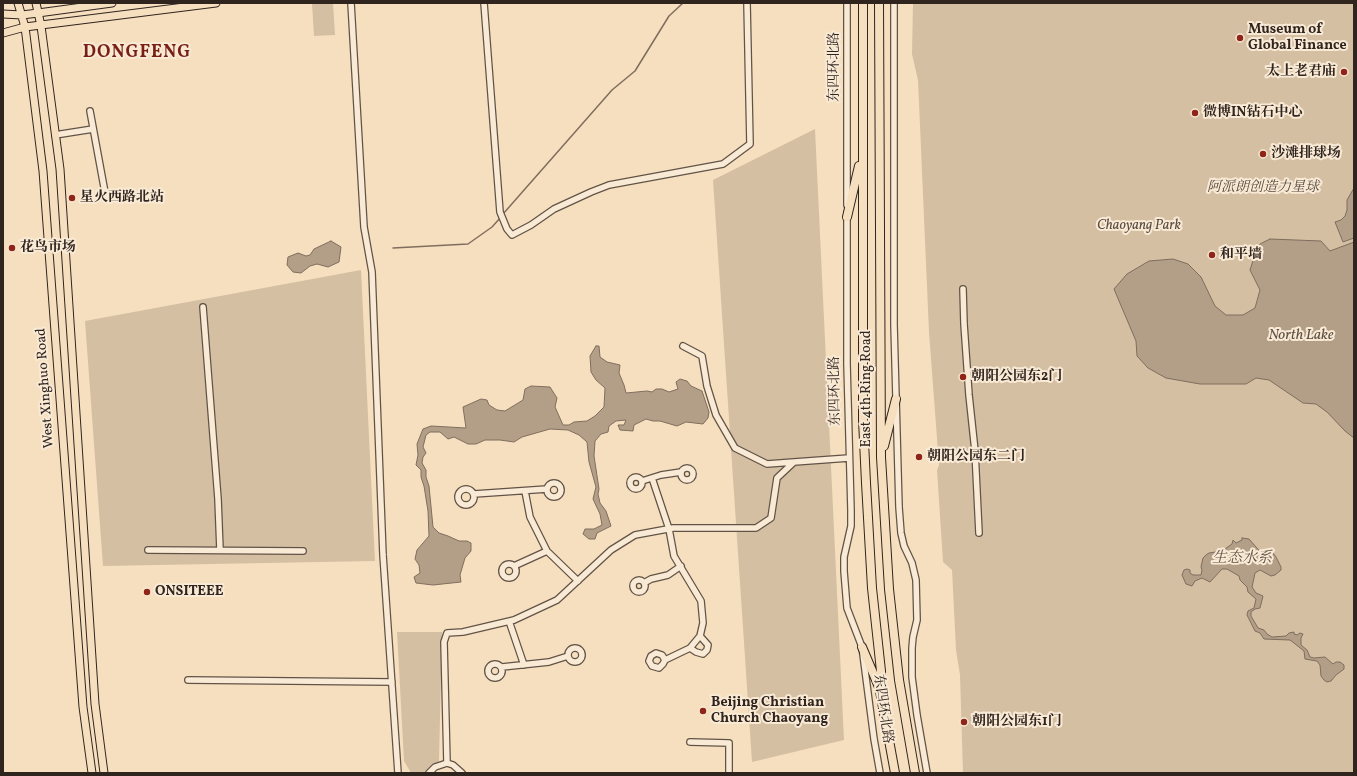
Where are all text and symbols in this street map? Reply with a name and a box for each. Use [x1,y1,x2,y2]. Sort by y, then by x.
place label: Museum of Global Finance [1248,22,1347,54]
street label: 东四环北路 [827,32,843,102]
marker: Museum of Global Finance [1235,33,1245,43]
district label: DONGFENG [83,43,191,65]
place label: 太上老君庙 [1266,64,1336,80]
marker: 太上老君庙 [1339,67,1349,77]
place label: 微博IN钻石中心 [1203,105,1303,121]
marker: 微博IN钻石中心 [1190,108,1200,118]
place label: 沙滩排球场 [1271,146,1341,162]
marker: 沙滩排球场 [1258,149,1268,159]
park label: 阿派朗创造力星球 [1207,180,1319,196]
place label: 星火西路北站 [80,190,164,206]
marker: 星火西路北站 [67,193,77,203]
park label: Chaoyang Park [1097,218,1181,234]
place label: 花鸟市场 [20,240,76,256]
marker: 花鸟市场 [7,243,17,253]
place label: 和平墙 [1220,247,1262,263]
marker: 和平墙 [1207,250,1217,260]
street label: West Xinghuo Road [33,327,59,449]
water label: North Lake [1269,327,1333,345]
street label: East 4th Ring Road [859,330,875,448]
street label: 东四环北路 [827,356,845,426]
place label: 朝阳公园东2门 [971,369,1062,385]
marker: 朝阳公园东2门 [958,372,968,382]
place label: 朝阳公园东二门 [927,449,1025,465]
marker: 朝阳公园东二门 [914,452,924,462]
water label: 生态水系 [1212,550,1272,568]
place label: ONSITEEE [155,584,224,600]
marker: ONSITEEE [142,587,152,597]
street label: 东四环北路 [869,673,895,745]
place label: Beijing Christian Church Chaoyang [711,695,828,728]
marker: Beijing Christian Church Chaoyang [698,706,708,716]
place label: 朝阳公园东1门 [972,714,1062,730]
marker: 朝阳公园东1门 [959,717,969,727]

